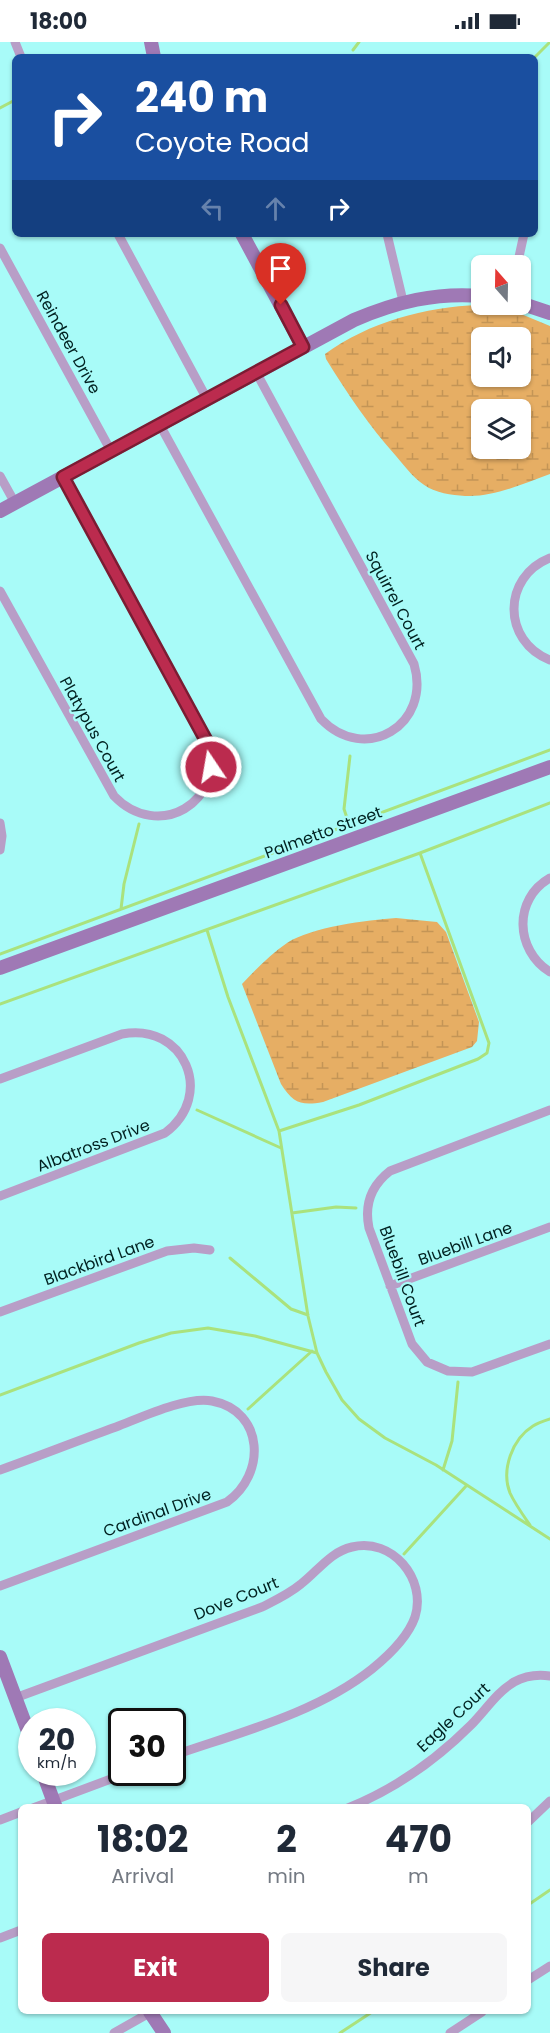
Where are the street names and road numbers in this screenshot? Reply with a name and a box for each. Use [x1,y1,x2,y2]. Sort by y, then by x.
street label: Reindeer Drive [31,286,106,398]
street label: Squirrel Court [360,547,431,654]
street label: Platypus Court [54,672,131,786]
street label: Palmetto Street [261,800,385,864]
street label: Albatross Drive [33,1113,153,1178]
street label: Bluebill Lane [415,1216,516,1271]
street label: Bluebill Court [374,1223,431,1330]
street label: Blackbird Lane [41,1230,158,1291]
street label: Cardinal Drive [100,1482,214,1543]
street label: Dove Court [190,1571,282,1626]
street label: Eagle Court [412,1677,495,1757]

